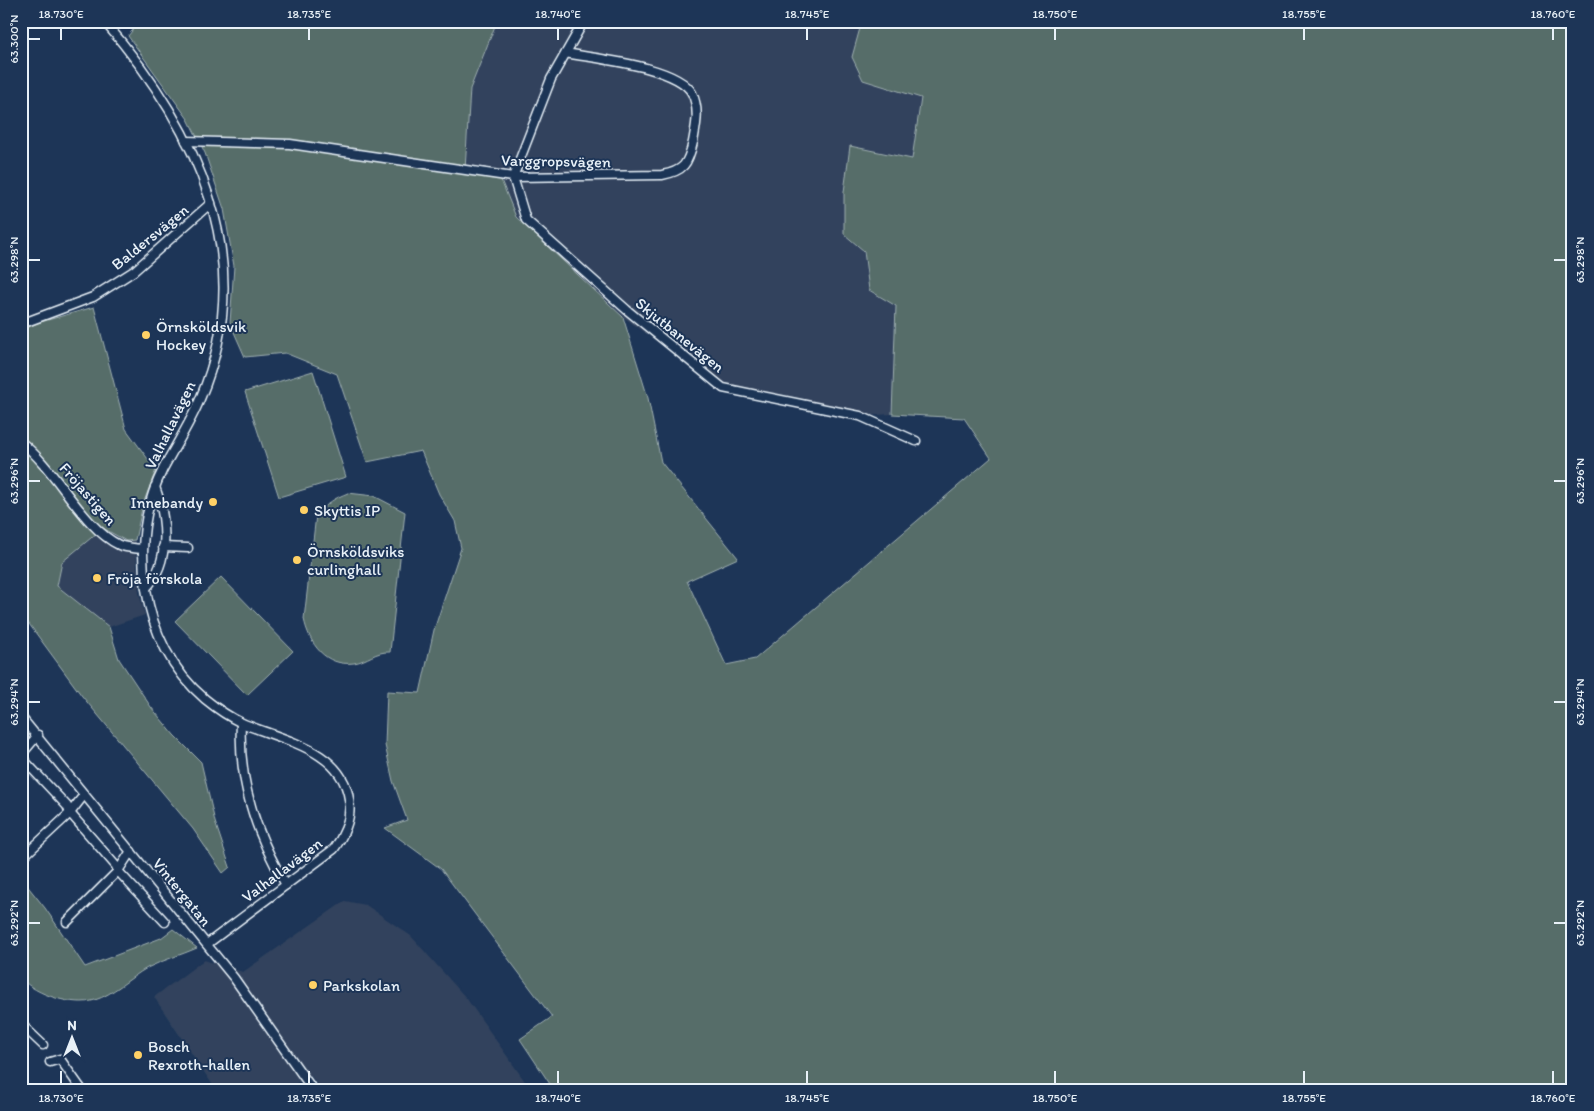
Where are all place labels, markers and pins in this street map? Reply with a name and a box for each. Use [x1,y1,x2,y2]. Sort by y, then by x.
place label: Örnsköldsvik Hockey [156,317,247,354]
marker: Örnsköldsvik Hockey [140,329,152,341]
place label: Innebandy [130,493,203,512]
marker: Innebandy [207,496,219,508]
place label: Skyttis IP [314,501,380,520]
marker: Skyttis IP [298,504,310,516]
place label: Örnsköldsviks curlinghall [307,542,404,579]
marker: Örnsköldsviks curlinghall [291,554,303,566]
place label: Fröja förskola [107,569,202,588]
marker: Fröja förskola [91,572,103,584]
place label: Parkskolan [323,976,400,995]
marker: Parkskolan [307,979,319,991]
place label: Bosch Rexroth-hallen [148,1037,250,1074]
marker: Bosch Rexroth-hallen [132,1049,144,1061]

